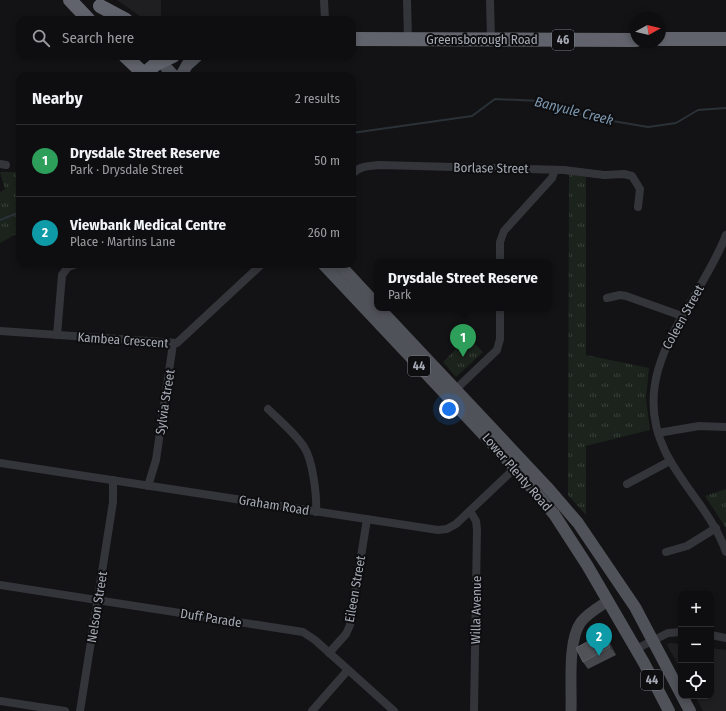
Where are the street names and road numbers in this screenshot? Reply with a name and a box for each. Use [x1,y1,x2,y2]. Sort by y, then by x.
road number: 46 [552,30,574,50]
street label: Greensborough Road [426,32,538,47]
street label: Borlase Street [453,160,529,176]
street label: Coleen Street [659,282,707,352]
street label: Kambea Crescent [77,329,170,351]
road number: 44 [408,356,430,376]
street label: Sylvia Street [152,368,178,436]
street label: Lower Plenty Road [479,430,555,514]
street label: Graham Road [238,492,310,518]
street label: Eileen Street [342,554,368,624]
street label: Nelson Street [84,570,110,644]
street label: Willa Avenue [468,576,484,644]
street label: Duff Parade [179,606,243,630]
road number: 44 [641,670,663,690]

